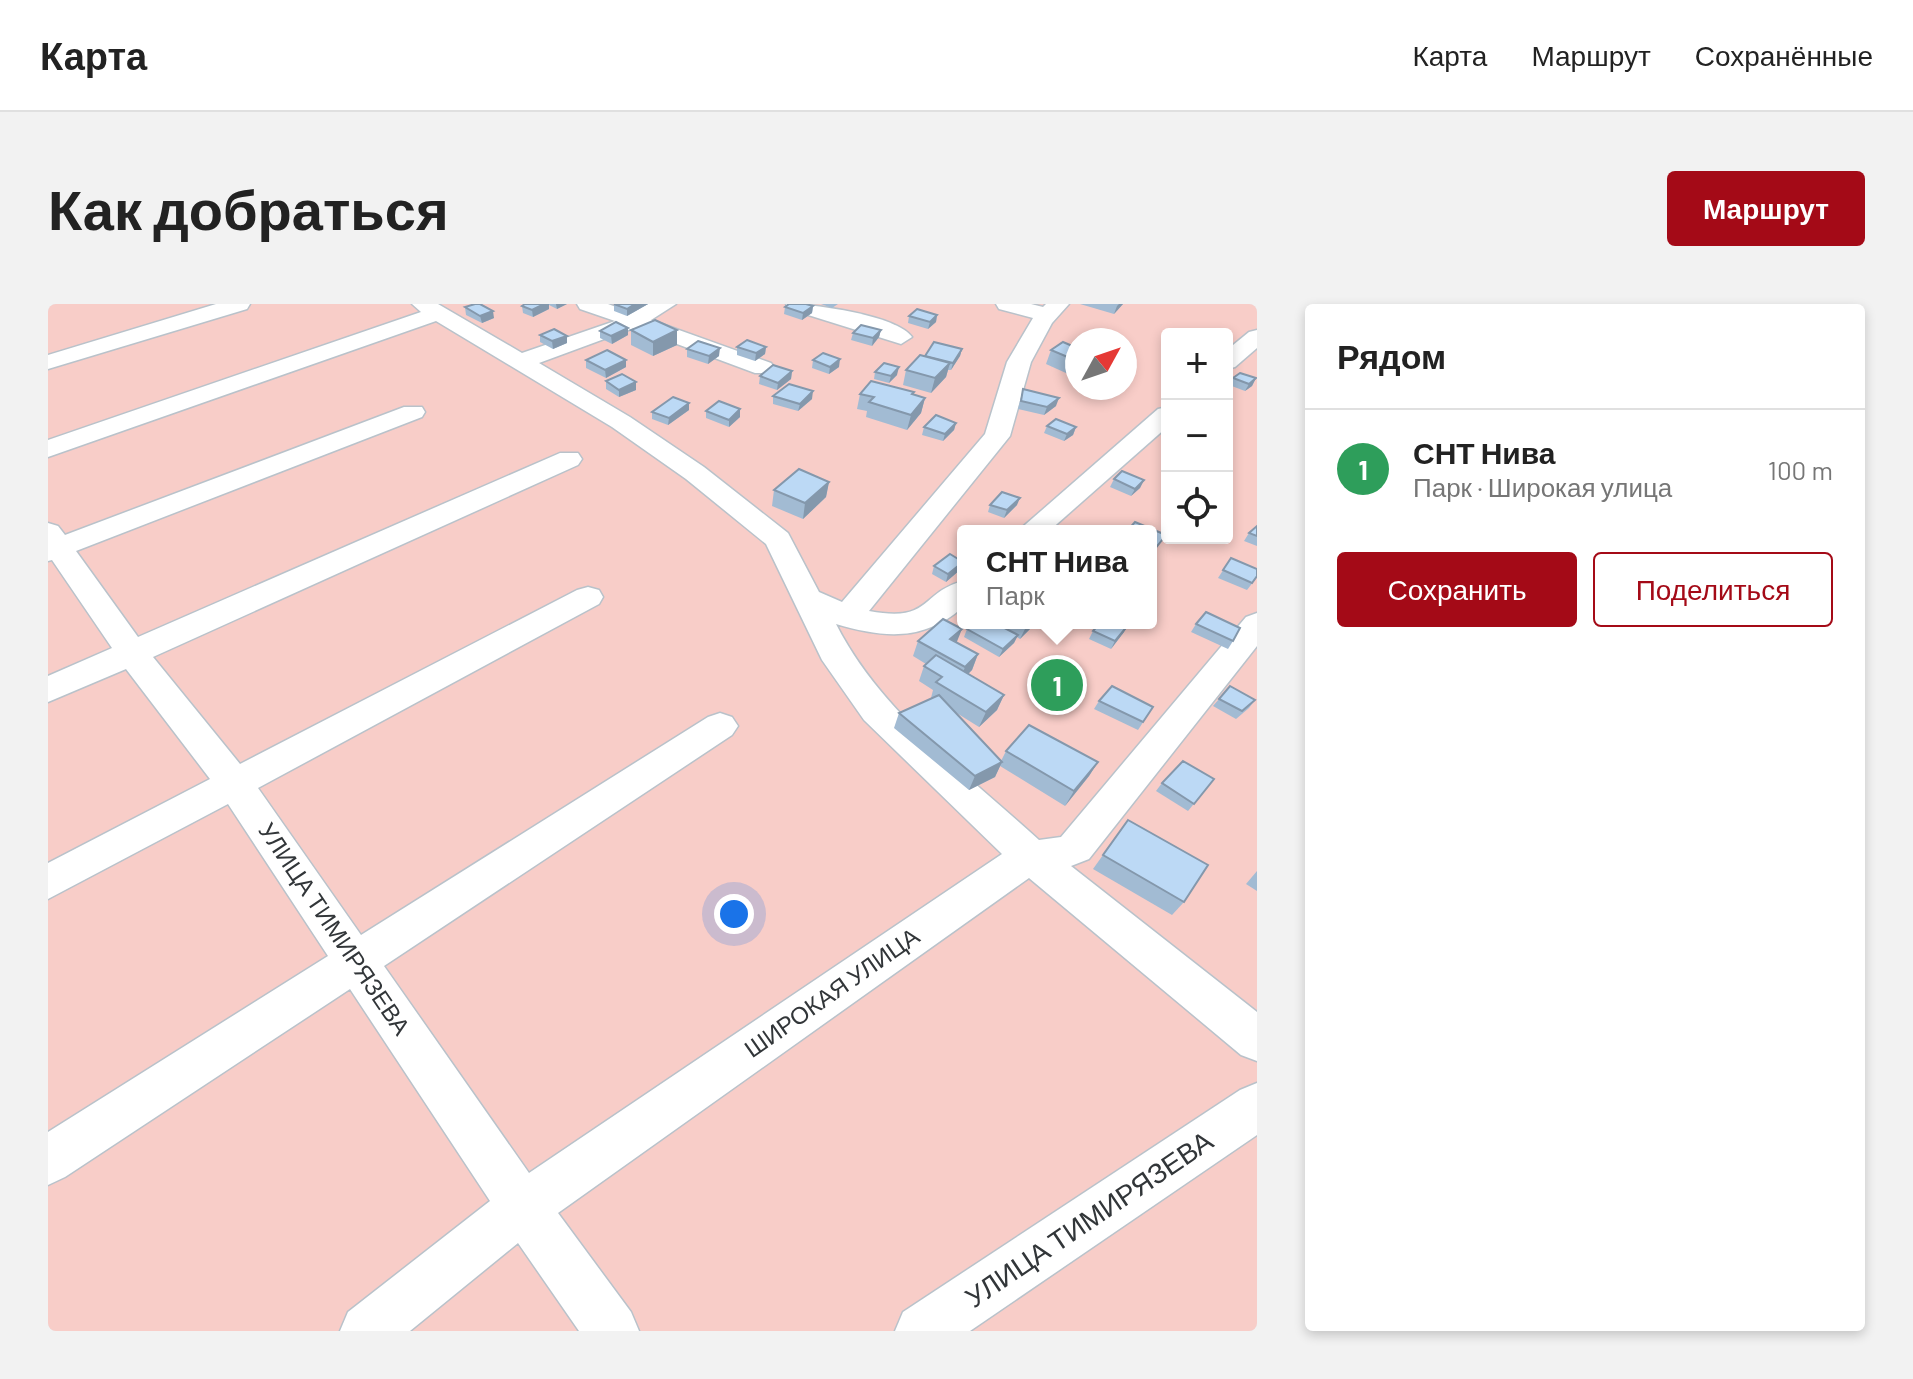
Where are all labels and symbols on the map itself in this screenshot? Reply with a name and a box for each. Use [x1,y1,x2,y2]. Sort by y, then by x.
north arrow [1065,328,1137,400]
pin: 1 [1031,655,1083,715]
street label: УЛИЦА ТИМИРЯЗЕВА [253,817,417,1040]
your location [714,894,754,934]
street label: ШИРОКАЯ УЛИЦА [738,921,924,1063]
street label: УЛИЦА ТИМИРЯЗЕВА [958,1122,1219,1314]

